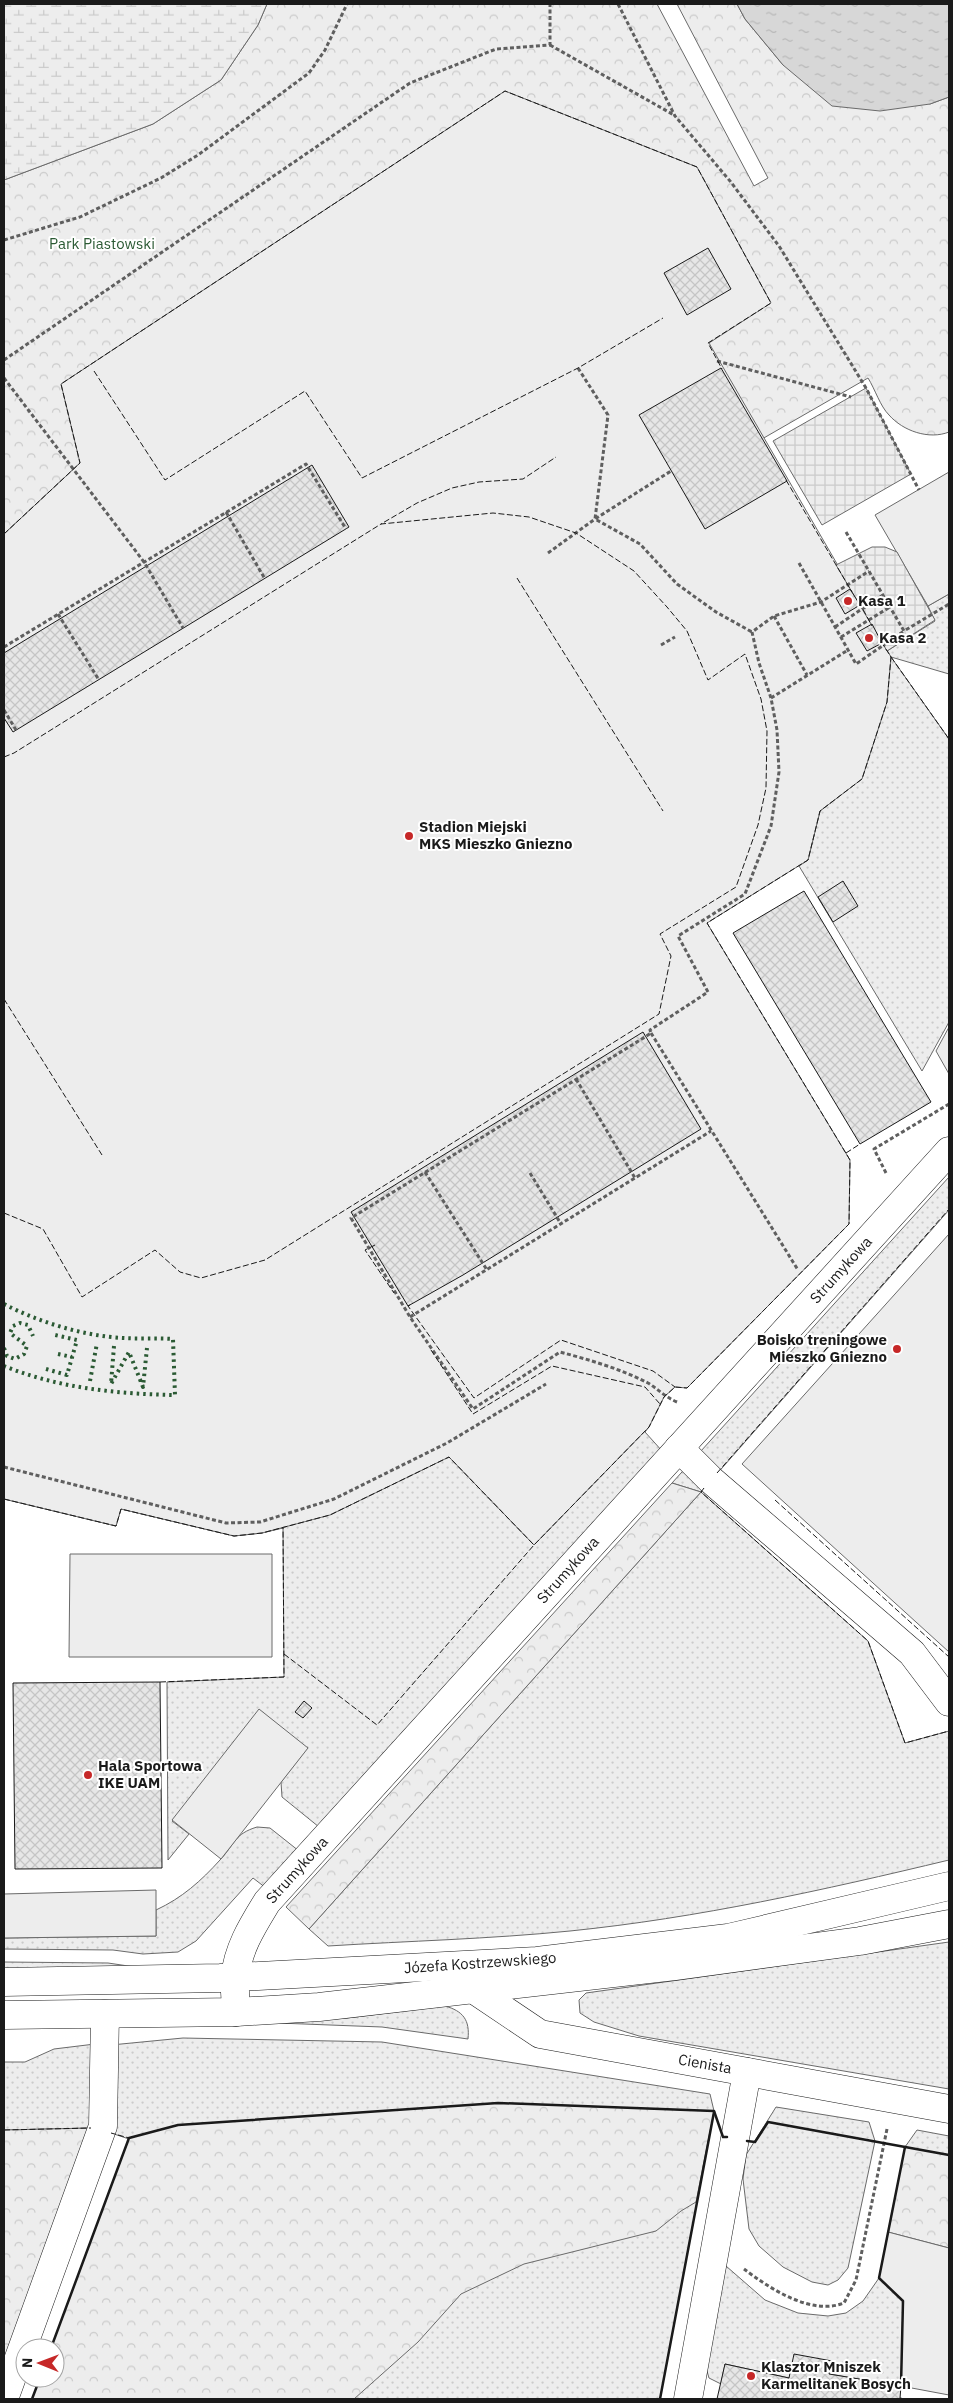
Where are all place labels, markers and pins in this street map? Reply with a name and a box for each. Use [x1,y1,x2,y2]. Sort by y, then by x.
place label: Kasa 1 [858,591,905,610]
marker: Kasa 1 [842,595,854,607]
place label: Kasa 2 [879,628,926,647]
marker: Kasa 2 [863,632,875,644]
place label: Stadion Miejski MKS Mieszko Gniezno [419,817,572,853]
marker: Stadion Miejski MKS Mieszko Gniezno [403,830,415,842]
place label: Boisko treningowe Mieszko Gniezno [757,1330,887,1366]
marker: Boisko treningowe Mieszko Gniezno [891,1343,903,1355]
place label: Hala Sportowa IKE UAM [98,1756,202,1792]
marker: Hala Sportowa IKE UAM [82,1769,94,1781]
place label: Klasztor Mniszek Karmelitanek Bosych [761,2357,911,2393]
marker: Klasztor Mniszek Karmelitanek Bosych [745,2370,757,2382]

